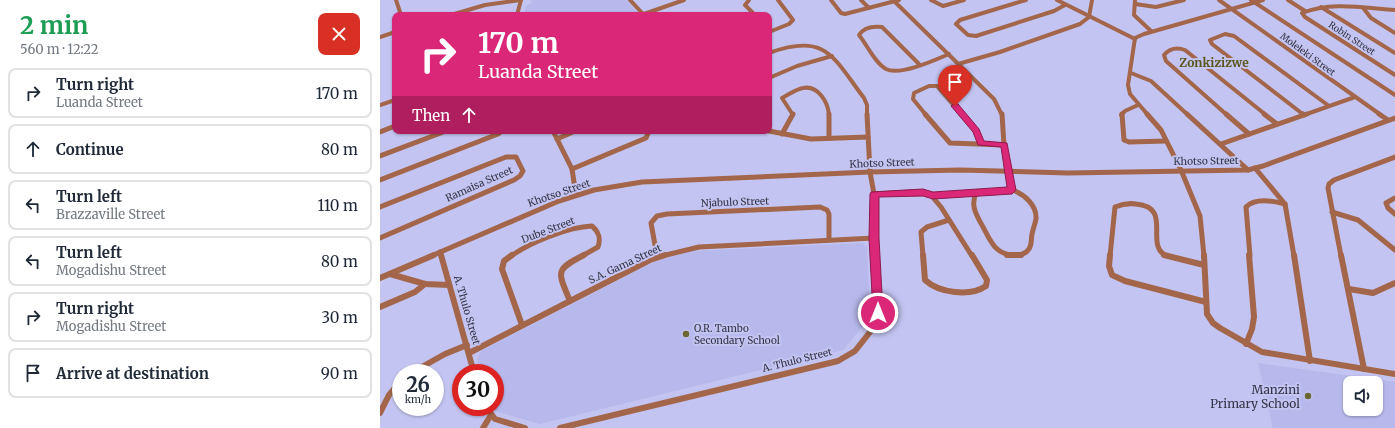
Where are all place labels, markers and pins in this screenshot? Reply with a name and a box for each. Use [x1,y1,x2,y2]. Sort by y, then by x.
pin [938,65,972,106]
place label: O.R. Tambo Secondary School [694,322,780,347]
marker: O.R. Tambo Secondary School [681,329,691,339]
place label: Manzini Primary School [1210,382,1300,411]
marker: Manzini Primary School [1303,391,1313,401]

